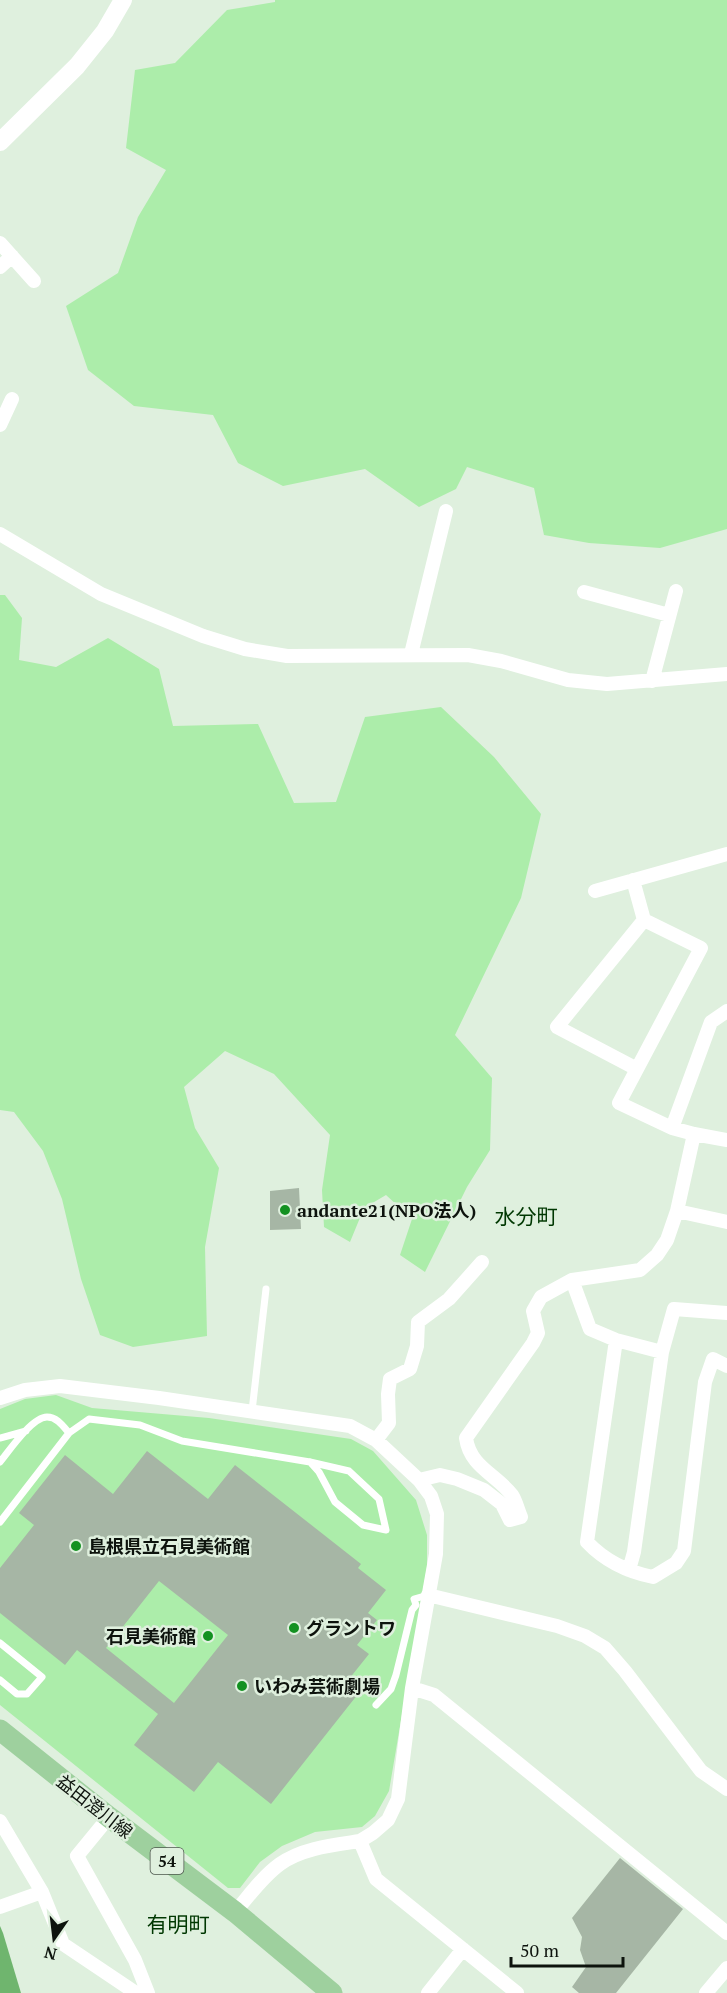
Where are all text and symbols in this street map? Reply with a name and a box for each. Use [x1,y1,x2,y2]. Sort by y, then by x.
place label: andante21(NPO法人) [297,1198,476,1222]
district label: 水分町 [495,1202,558,1230]
marker: andante21(NPO法人) [278,1203,292,1217]
place label: 島根県立石見美術館 [88,1534,250,1558]
marker: 島根県立石見美術館 [69,1539,83,1553]
place label: グラントワ [306,1616,396,1640]
marker: グラントワ [287,1621,301,1635]
place label: 石見美術館 [106,1624,196,1648]
marker: 石見美術館 [201,1629,215,1643]
place label: いわみ芸術劇場 [254,1674,380,1698]
marker: いわみ芸術劇場 [235,1679,249,1693]
street label: 益田澄川線 [52,1769,138,1843]
road number: 54 [150,1848,184,1874]
north arrow [24,1909,84,1969]
district label: 有明町 [147,1910,210,1938]
scale bar [511,1930,624,1968]
text: 50 m [520,1938,560,1962]
text: N [42,1941,59,1966]

